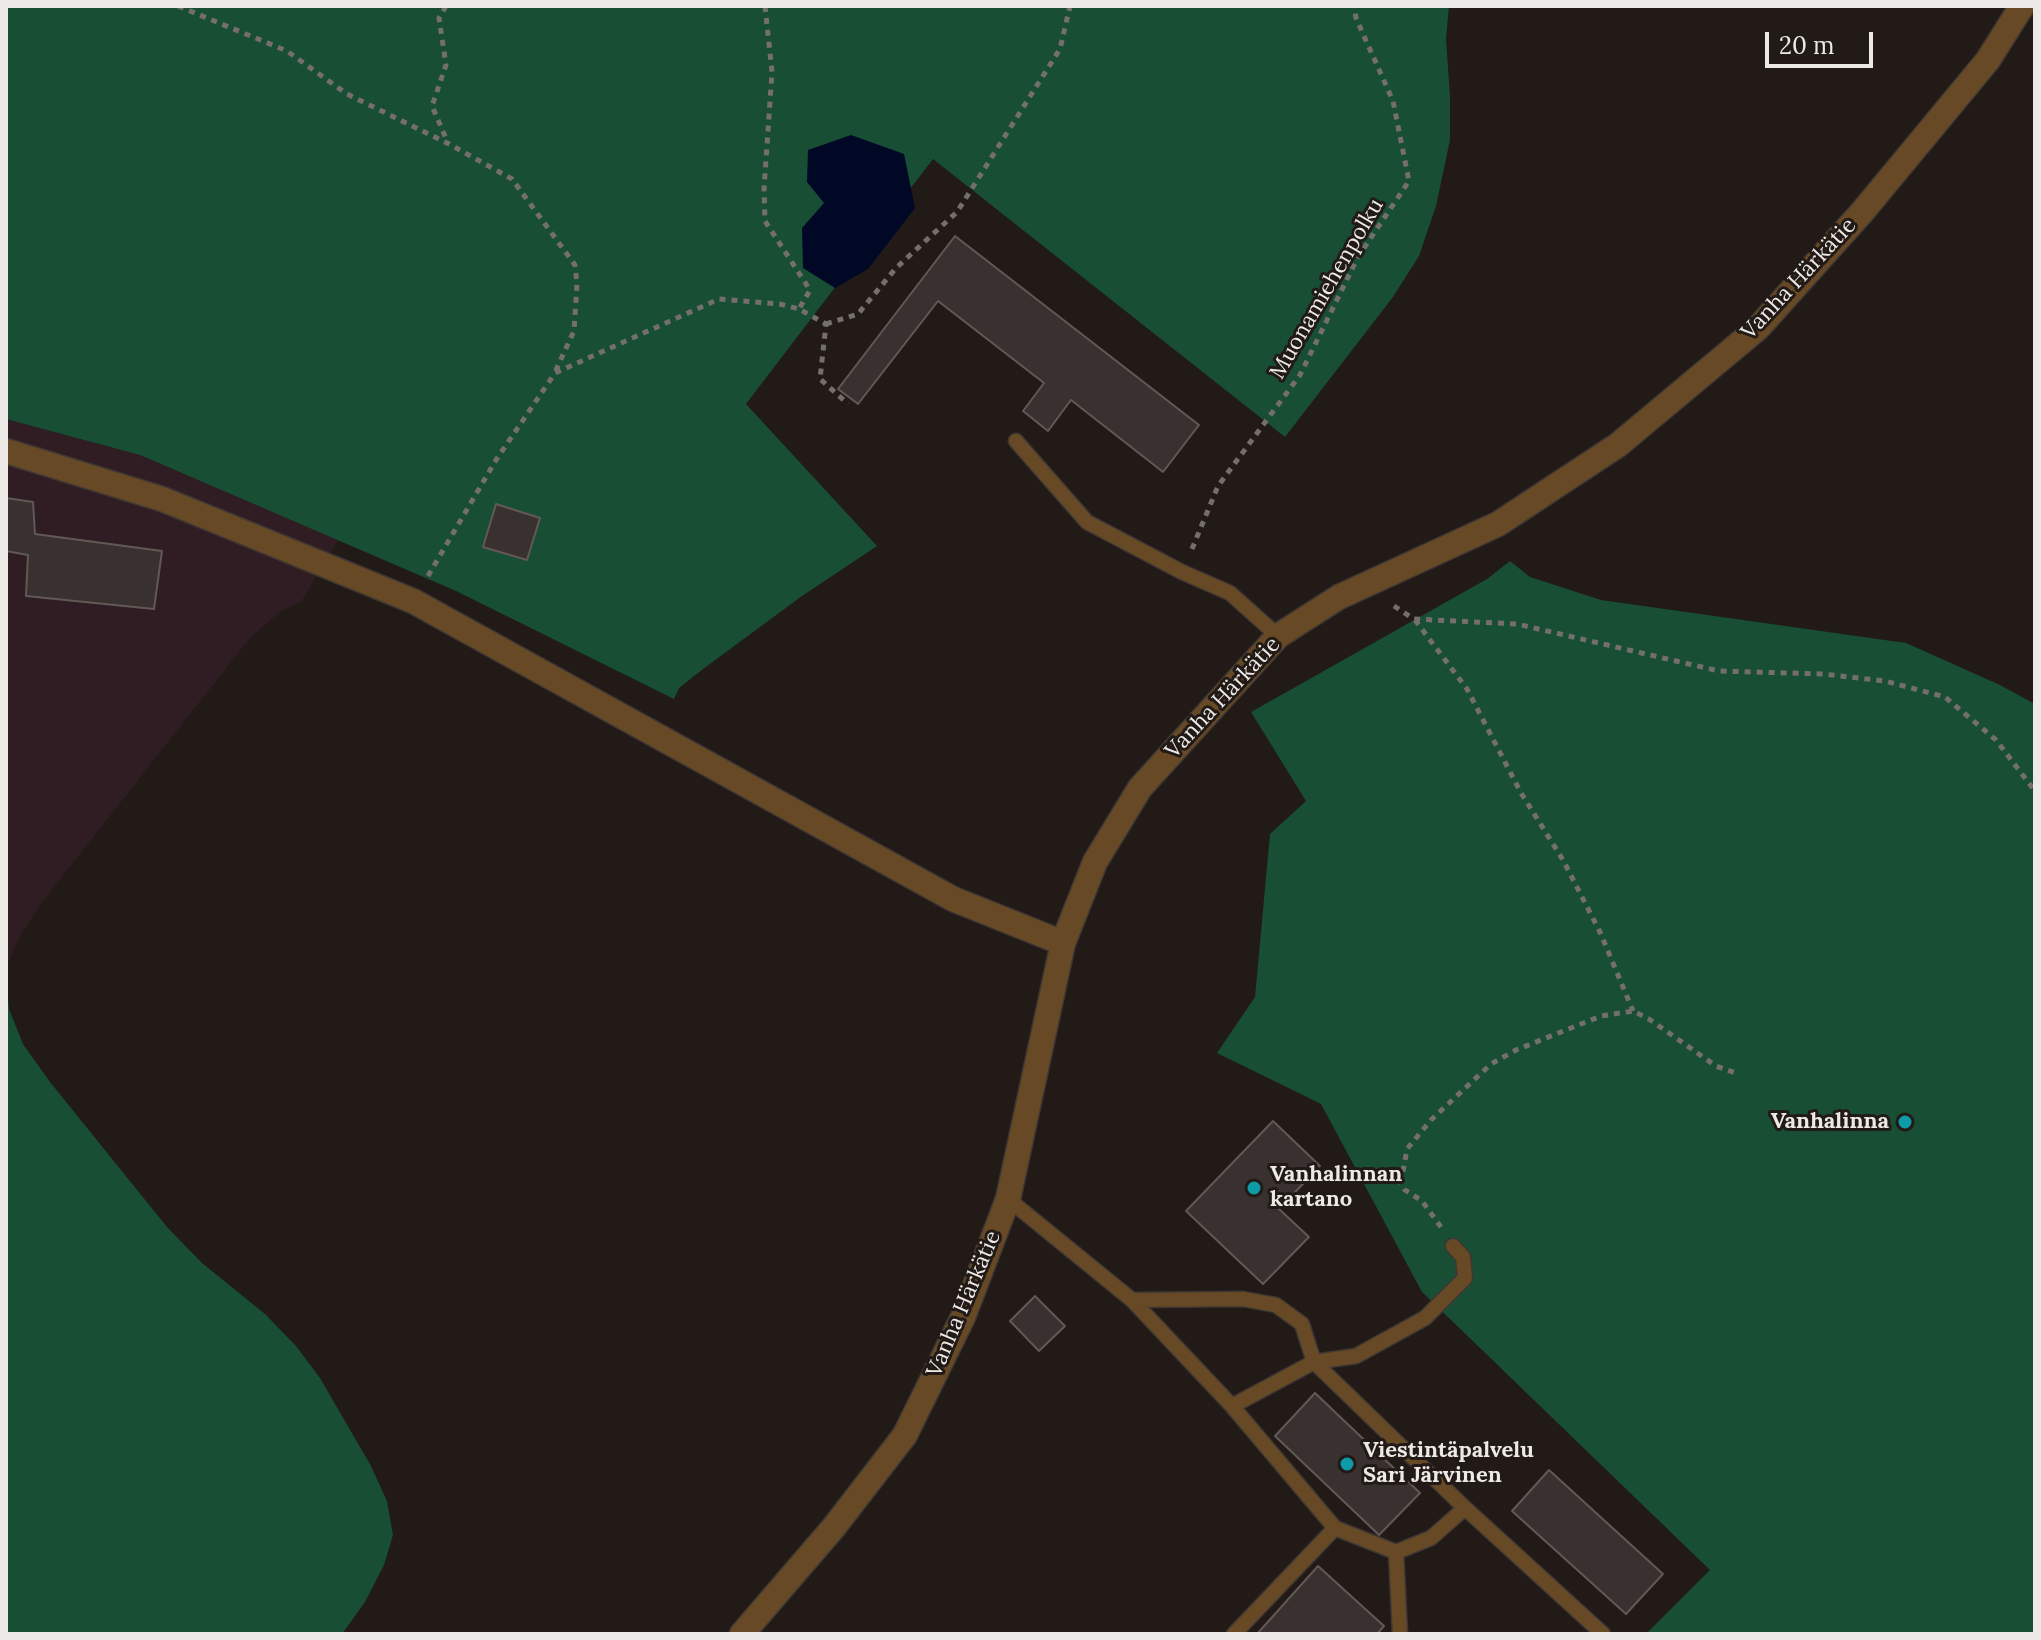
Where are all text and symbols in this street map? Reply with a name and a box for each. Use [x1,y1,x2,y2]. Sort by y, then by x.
scale bar [1769,16,1877,66]
text: 20 m [1779,30,1835,61]
street label: Muonamiehenpolku [1265,194,1389,384]
street label: Vanha Härkätie [1736,213,1862,345]
street label: Vanha Härkätie [1160,632,1286,764]
place label: Vanhalinna [1771,1109,1889,1135]
marker: Vanhalinna [1896,1113,1914,1131]
place label: Vanhalinnan kartano [1270,1162,1402,1214]
marker: Vanhalinnan kartano [1245,1179,1263,1197]
street label: Vanha Härkätie [921,1227,1007,1381]
place label: Viestintäpalvelu Sari Järvinen [1363,1438,1534,1490]
marker: Viestintäpalvelu Sari Järvinen [1338,1455,1356,1473]

